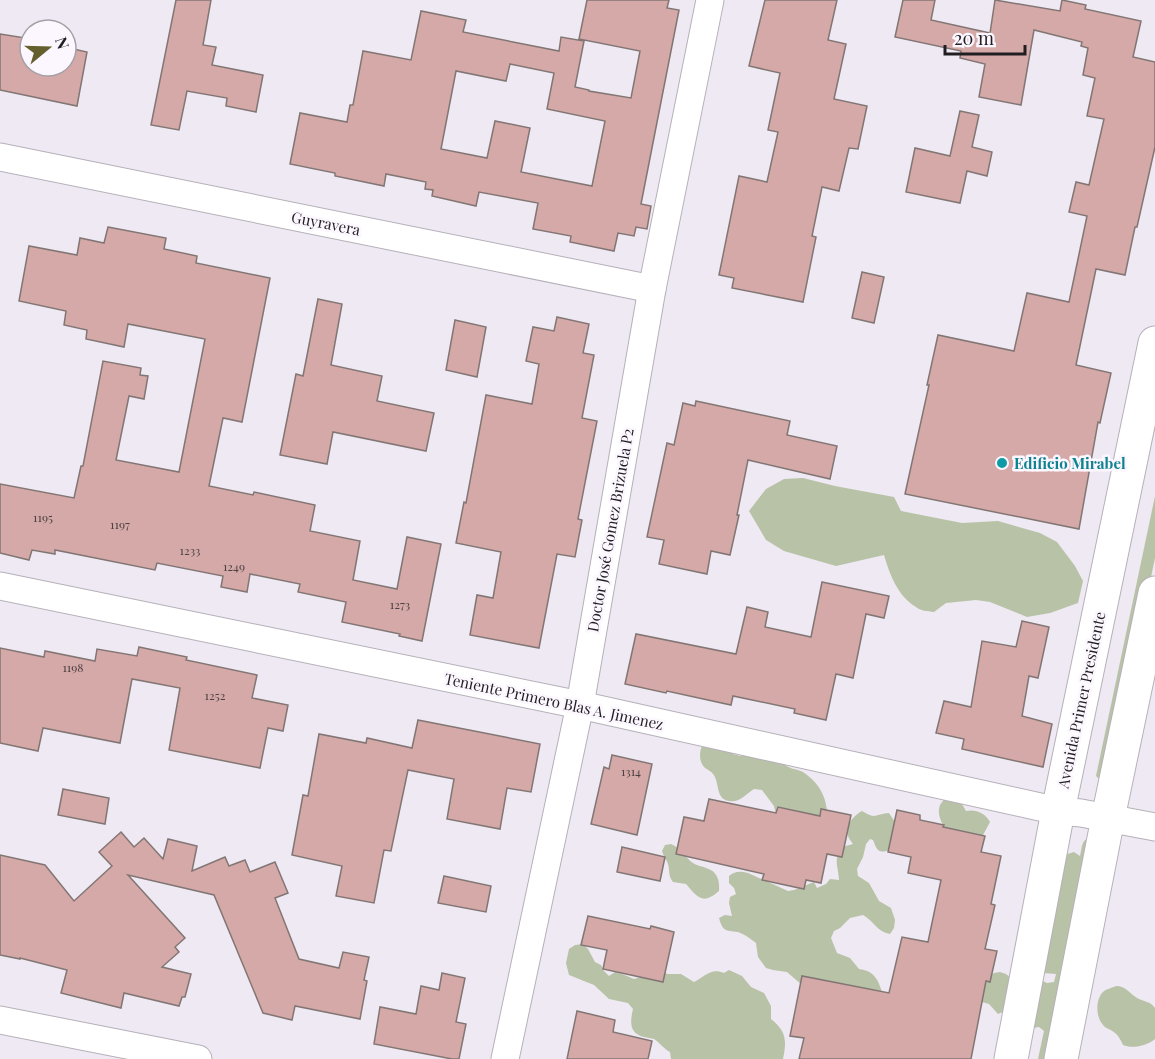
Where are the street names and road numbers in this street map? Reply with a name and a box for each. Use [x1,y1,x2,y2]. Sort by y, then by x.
street label: Guyravera [290,207,363,240]
street label: Doctor José Gomez Brizuela P2 [582,427,638,633]
street label: Avenida Primer Presidente [1052,610,1110,791]
street label: Teniente Primero Blas A. Jimenez [443,668,665,734]

